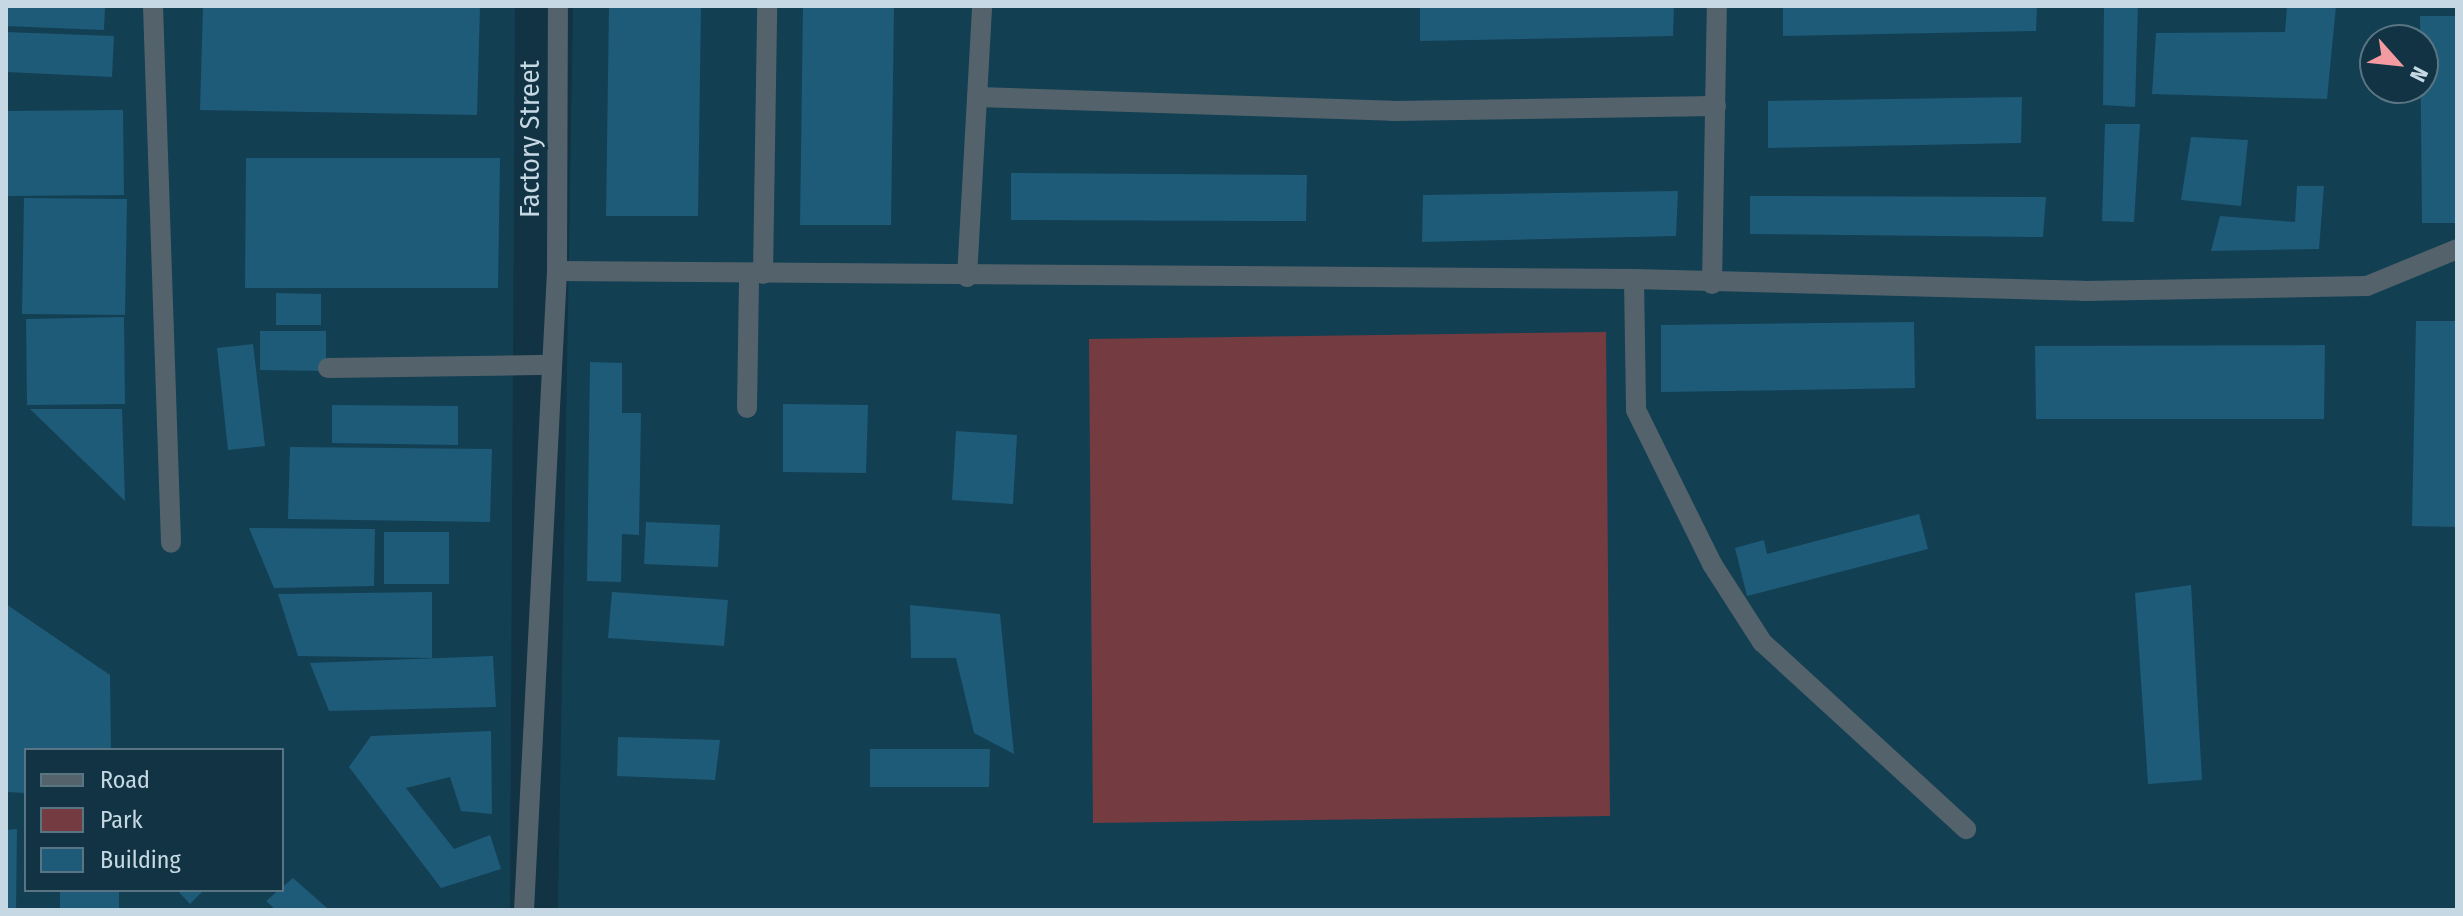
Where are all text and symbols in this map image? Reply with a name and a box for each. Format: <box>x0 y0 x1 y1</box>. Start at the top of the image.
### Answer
north arrow <box>2359 24 2439 104</box>
street label: Factory Street <box>513 60 547 218</box>
text: N <box>2404 62 2434 86</box>
legend <box>24 748 284 892</box>
text: Road <box>100 766 150 794</box>
text: Park <box>100 806 143 834</box>
text: Building <box>100 846 181 874</box>

